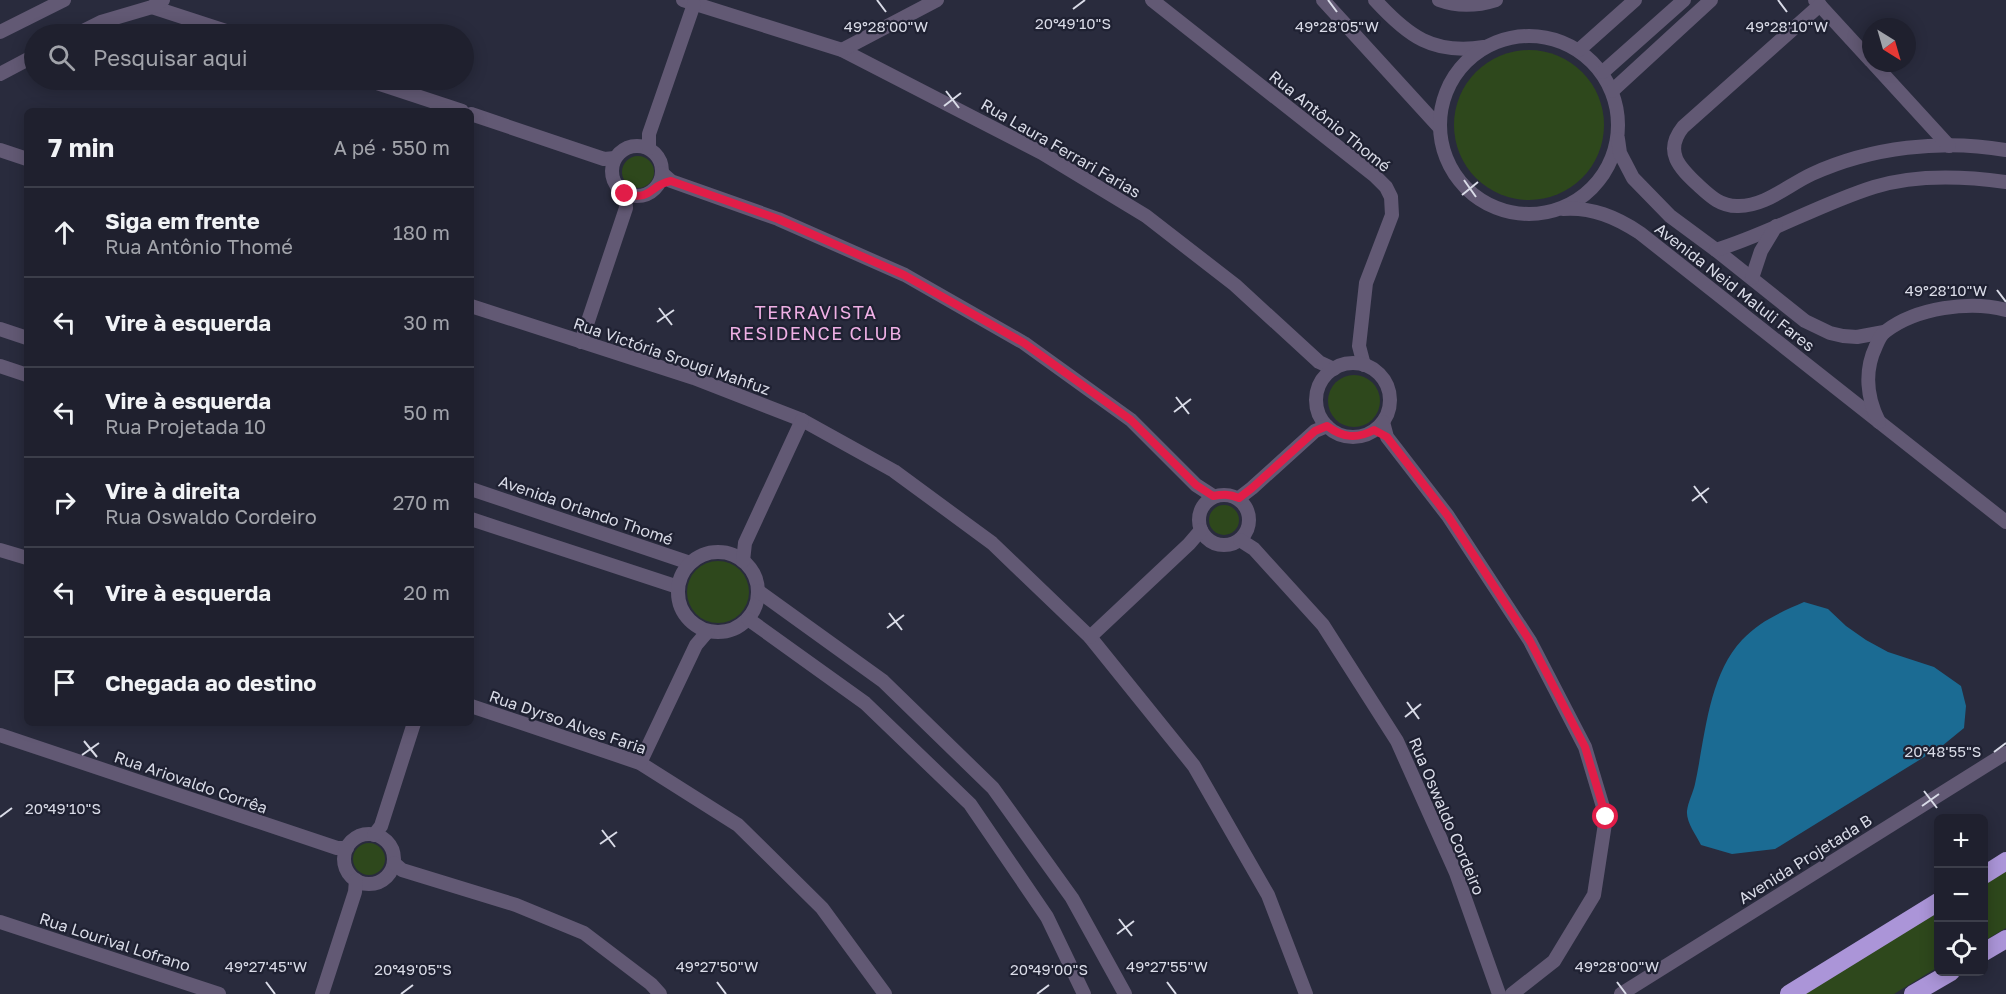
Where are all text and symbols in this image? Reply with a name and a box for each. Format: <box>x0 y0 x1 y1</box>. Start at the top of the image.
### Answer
text: 20°49'10"S <box>1035 14 1111 32</box>
text: 49°28'00"W <box>844 17 928 35</box>
text: 49°28'05"W <box>1295 17 1379 35</box>
text: 49°28'10"W <box>1746 17 1828 35</box>
north arrow <box>1862 18 1916 72</box>
search box <box>24 24 474 90</box>
icon: search <box>45 41 78 74</box>
text: Pesquisar aqui <box>93 44 248 71</box>
street label: Rua Antônio Thomé <box>1265 66 1395 176</box>
street label: Rua Laura Ferrari Farias <box>978 94 1144 202</box>
text: 7 min <box>48 132 114 163</box>
text: A pé · 550 m <box>333 135 450 159</box>
route end <box>611 180 637 206</box>
text: Siga em frente <box>105 207 260 234</box>
icon: ahead <box>48 216 81 249</box>
street label: Avenida Neid Maluli Fares <box>1651 218 1819 356</box>
text: 180 m <box>393 220 450 244</box>
text: Rua Antônio Thomé <box>105 234 293 258</box>
text: 49°28'10"W <box>1905 281 1987 299</box>
district label: TERRAVISTA RESIDENCE CLUB <box>729 301 903 344</box>
icon: left <box>48 306 81 339</box>
text: Vire à esquerda <box>105 309 271 336</box>
text: 30 m <box>403 310 450 334</box>
street label: Rua Victória Srougi Mahfuz <box>571 313 773 399</box>
text: Vire à esquerda <box>105 387 271 414</box>
icon: left <box>48 396 81 429</box>
text: 50 m <box>403 400 450 424</box>
text: Rua Projetada 10 <box>105 414 266 438</box>
street label: Avenida Orlando Thomé <box>496 471 676 549</box>
text: Vire à direita <box>105 477 240 504</box>
icon: right <box>48 486 81 519</box>
text: 270 m <box>393 490 450 514</box>
text: Rua Oswaldo Cordeiro <box>105 504 317 528</box>
icon: left <box>48 576 81 609</box>
text: Vire à esquerda <box>105 579 271 606</box>
text: 20 m <box>403 580 450 604</box>
icon: arrive <box>48 666 81 699</box>
text: Chegada ao destino <box>105 669 317 696</box>
street label: Rua Dyrso Alves Faria <box>487 686 649 758</box>
street label: Rua Oswaldo Cordeiro <box>1405 734 1489 898</box>
text: 20°48'55"S <box>1905 742 1981 760</box>
street label: Rua Ariovaldo Corrêa <box>112 746 270 818</box>
text: 20°49'10"S <box>25 799 101 817</box>
route start <box>1592 803 1618 829</box>
street label: Avenida Projetada B <box>1735 810 1875 908</box>
map controls <box>1934 814 1988 976</box>
button: + <box>1934 814 1988 868</box>
button: − <box>1934 868 1988 922</box>
street label: Rua Lourival Lofrano <box>37 908 193 976</box>
button: locate <box>1934 922 1988 976</box>
text: 49°27'45"W <box>225 957 307 975</box>
text: 49°27'50"W <box>676 957 758 975</box>
text: 49°27'55"W <box>1126 957 1208 975</box>
text: 49°28'00"W <box>1575 957 1659 975</box>
text: 20°49'05"S <box>374 960 452 978</box>
text: 20°49'00"S <box>1010 960 1088 978</box>

